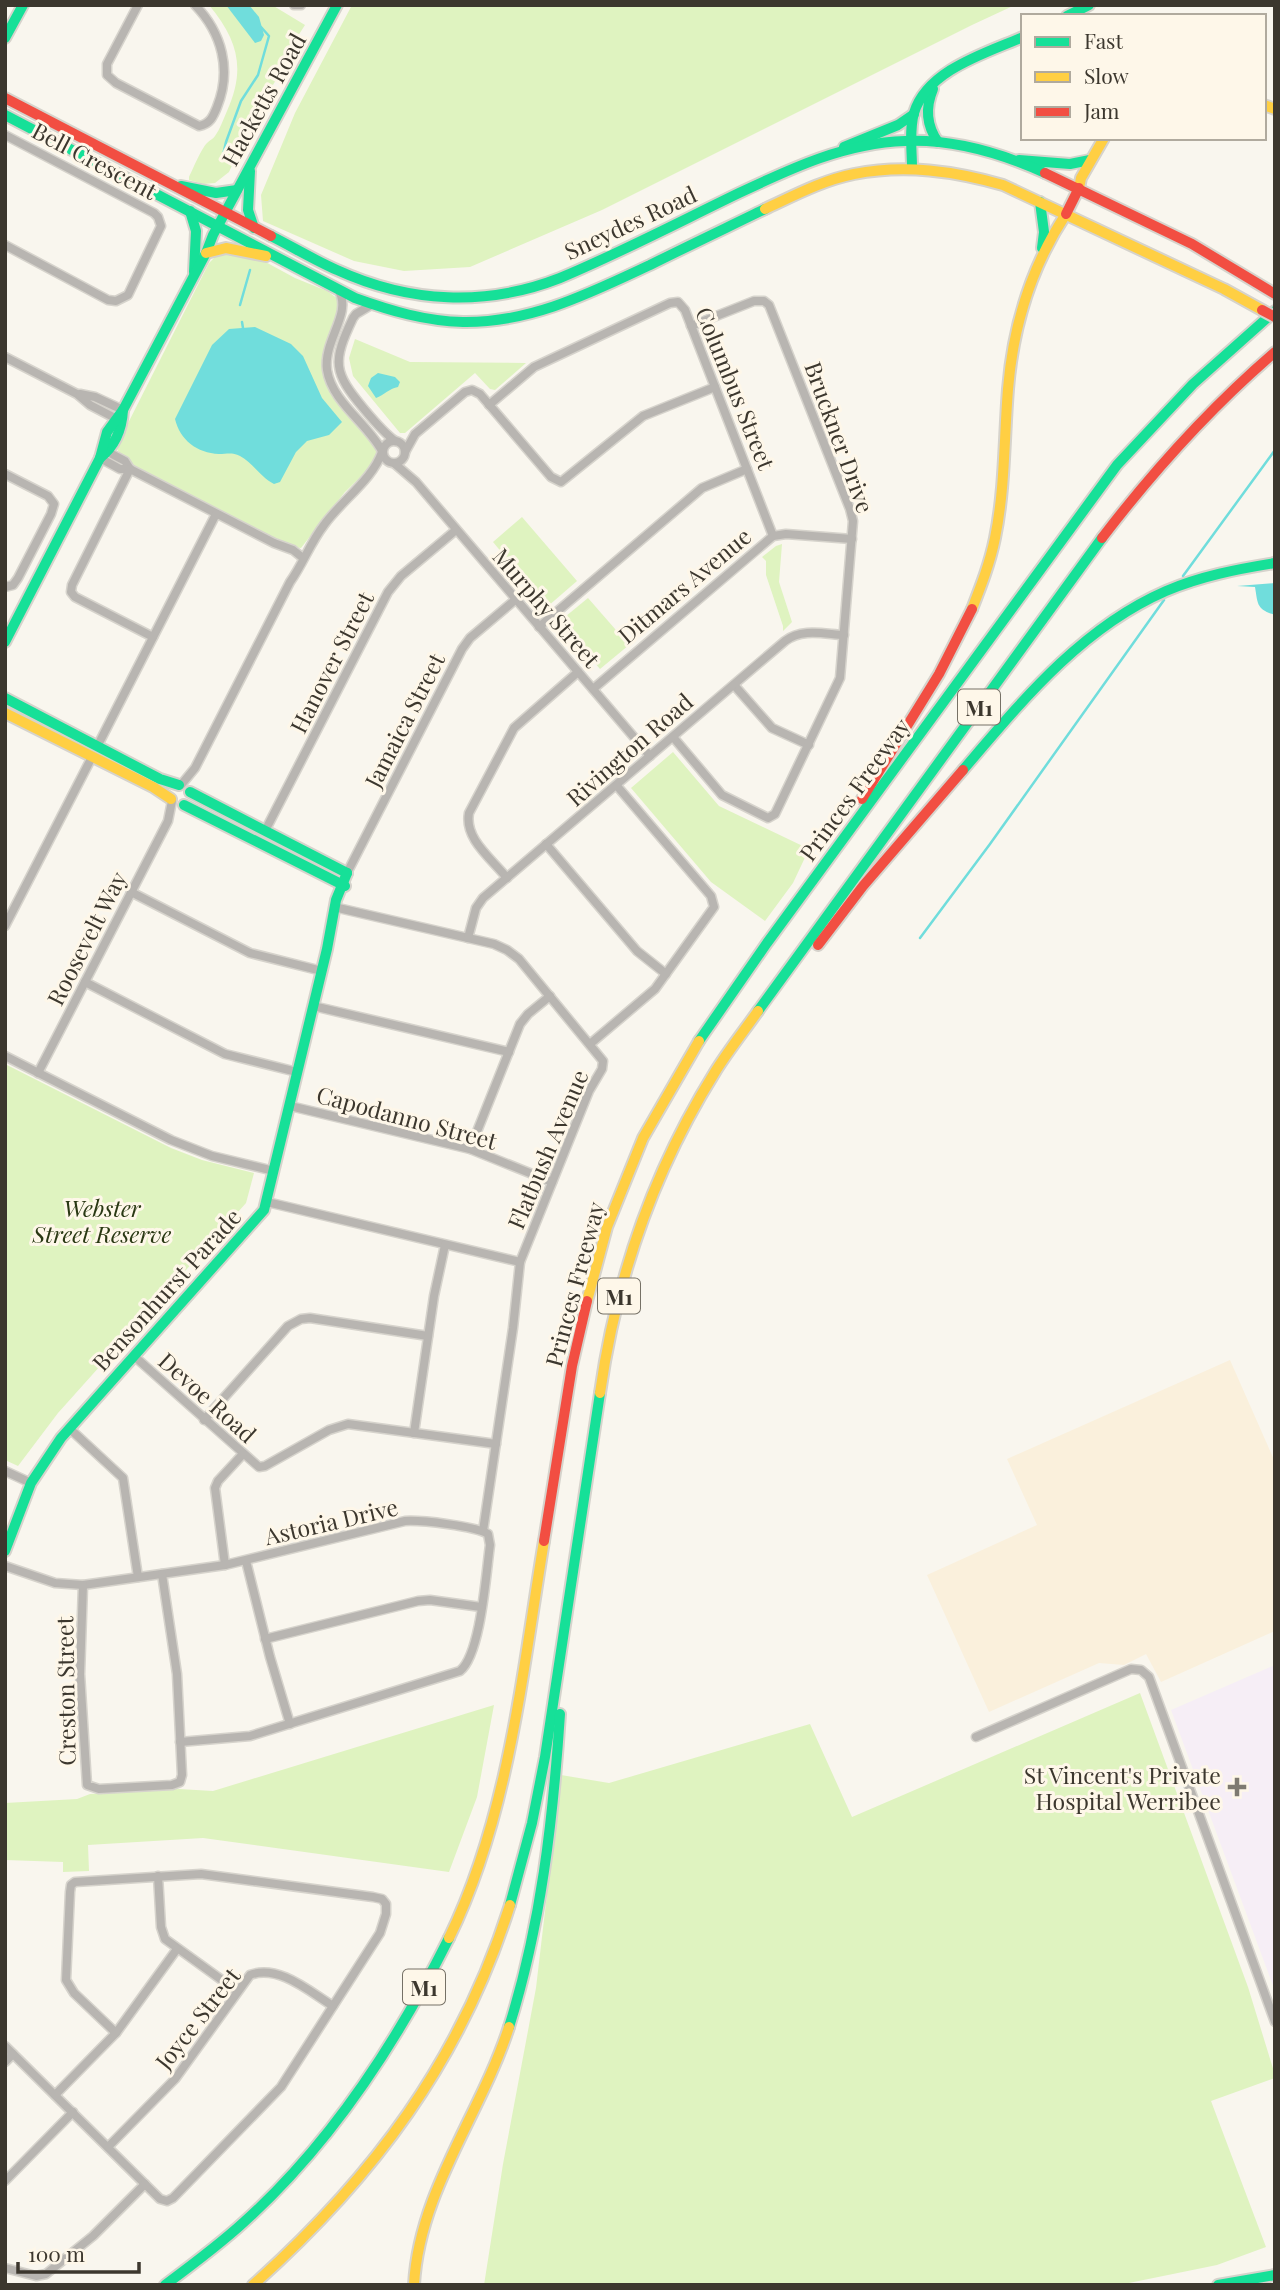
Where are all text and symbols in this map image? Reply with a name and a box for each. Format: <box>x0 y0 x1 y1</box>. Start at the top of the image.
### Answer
legend <box>1021 14 1266 140</box>
text: Fast <box>1084 26 1123 54</box>
street label: Hacketts Road <box>214 27 312 171</box>
text: Slow <box>1084 61 1129 89</box>
text: Jam <box>1083 96 1120 124</box>
street label: Bell Crescent <box>27 114 164 206</box>
street label: Sneydes Road <box>559 178 701 266</box>
street label: Columbus Street <box>689 302 783 475</box>
street label: Bruckner Drive <box>798 357 882 517</box>
street label: Ditmars Avenue <box>611 520 757 650</box>
street label: Murphy Street <box>487 541 608 674</box>
street label: Hanover Street <box>282 585 380 738</box>
street label: Jamaica Street <box>356 647 452 793</box>
street label: Rivington Road <box>559 686 699 812</box>
road number: M1 <box>958 690 1000 724</box>
street label: Princes Freeway <box>792 711 917 867</box>
street label: Roosevelt Way <box>39 865 133 1010</box>
street label: Flatbush Avenue <box>500 1065 594 1233</box>
street label: Capodanno Street <box>313 1078 501 1156</box>
park label: Webster Street Reserve <box>32 1192 172 1249</box>
street label: Princes Freeway <box>537 1198 611 1370</box>
street label: Bensonhurst Parade <box>85 1201 247 1377</box>
road number: M1 <box>598 1278 640 1314</box>
street label: Devoe Road <box>152 1345 264 1449</box>
street label: Astoria Drive <box>260 1491 401 1552</box>
street label: Creston Street <box>48 1615 82 1766</box>
place label: St Vincent's Private Hospital Werribee <box>1024 1759 1221 1816</box>
marker: St Vincent's Private Hospital Werribee <box>1227 1777 1247 1797</box>
street label: Joyce Street <box>147 1960 247 2076</box>
road number: M1 <box>403 1969 445 2004</box>
scale bar <box>18 2230 138 2274</box>
text: 100 m <box>28 2239 85 2267</box>

